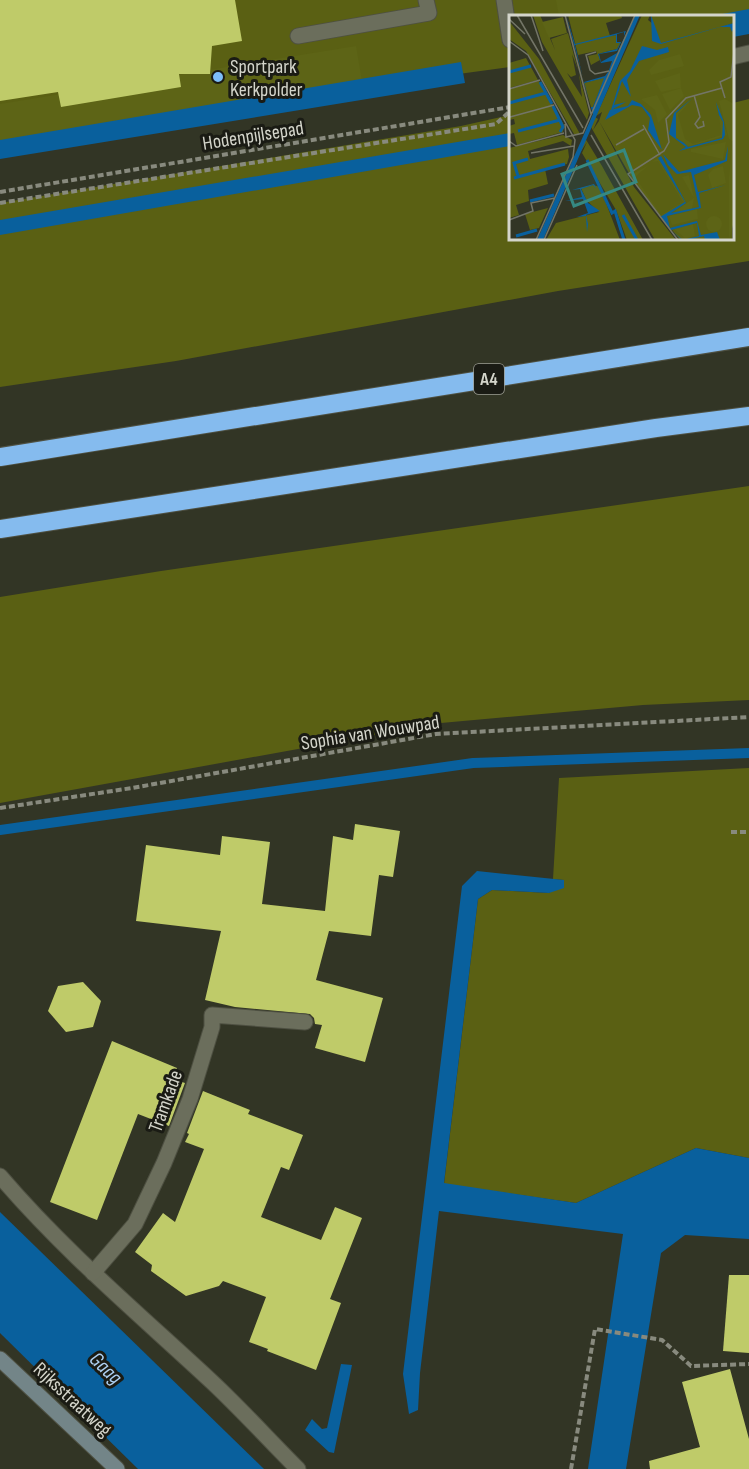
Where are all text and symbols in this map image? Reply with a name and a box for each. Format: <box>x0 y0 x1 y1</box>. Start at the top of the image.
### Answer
inset map <box>509 15 734 240</box>
place label: Sportpark Kerkpolder <box>230 55 303 102</box>
marker: Sportpark Kerkpolder <box>211 70 225 84</box>
street label: Hodenpijlsepad <box>201 116 306 156</box>
road number: A4 <box>474 364 504 394</box>
street label: Sophia van Wouwpad <box>299 710 441 756</box>
street label: Tramkade <box>144 1067 188 1136</box>
water label: Gaag <box>84 1347 128 1390</box>
street label: Rijksstraatweg <box>28 1357 116 1442</box>

